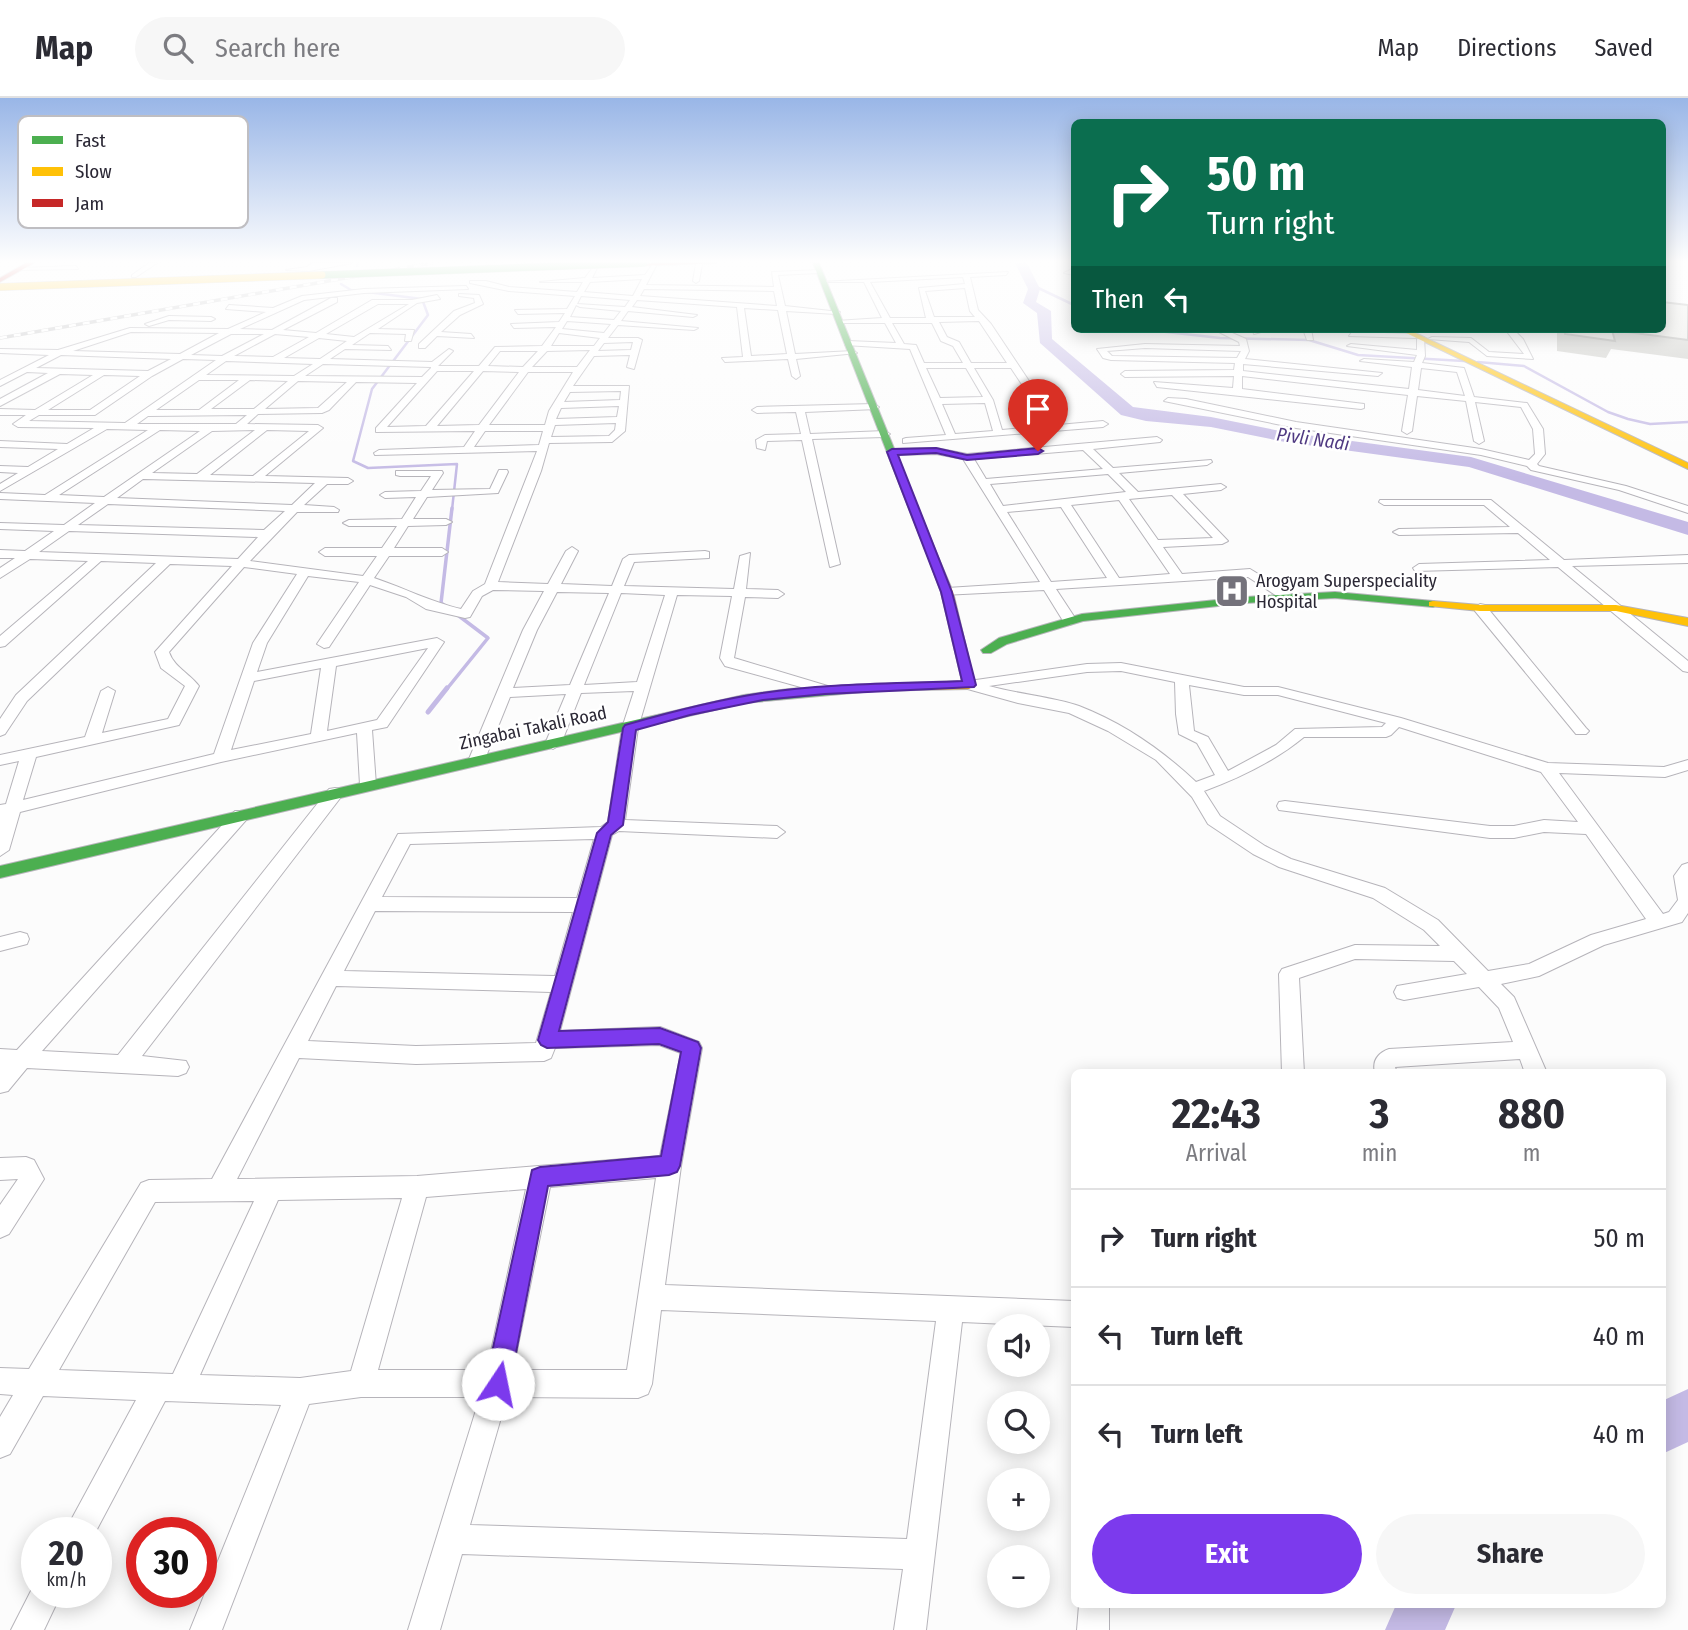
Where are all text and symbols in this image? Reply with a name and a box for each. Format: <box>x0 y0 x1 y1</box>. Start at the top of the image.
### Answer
search box <box>135 17 625 80</box>
text: Map <box>35 28 93 68</box>
icon: search <box>159 29 197 67</box>
text: Search here <box>215 33 340 64</box>
text: Map <box>1378 34 1419 62</box>
text: Directions <box>1457 34 1556 62</box>
text: Saved <box>1594 34 1653 62</box>
legend <box>18 116 248 228</box>
text: Fast <box>75 129 106 152</box>
text: 50 m <box>1207 144 1305 203</box>
icon: right <box>1092 147 1183 238</box>
text: Slow <box>75 160 112 183</box>
text: Jam <box>75 192 104 215</box>
text: Turn right <box>1207 204 1334 242</box>
icon: left <box>1158 280 1196 318</box>
text: Then <box>1092 284 1144 315</box>
pin <box>1008 379 1068 451</box>
icon: arrive <box>1019 390 1057 428</box>
water label: Pivli Nadi <box>1275 423 1351 456</box>
place label: Arogyam Superspeciality Hospital <box>1256 570 1437 613</box>
hospital icon: Arogyam Superspeciality Hospital <box>1213 572 1251 610</box>
street label: Zingabai Takali Road <box>457 702 609 754</box>
text: 22:43 <box>1172 1089 1261 1139</box>
text: 3 <box>1370 1089 1389 1139</box>
text: 880 <box>1498 1089 1565 1139</box>
text: Arrival <box>1186 1139 1247 1167</box>
text: min <box>1362 1139 1397 1167</box>
text: m <box>1523 1139 1540 1167</box>
icon: right <box>1092 1219 1130 1257</box>
text: Turn right <box>1151 1223 1257 1254</box>
text: 50 m <box>1593 1223 1645 1254</box>
map controls <box>987 1314 1050 1608</box>
button: sound <box>987 1314 1050 1377</box>
icon: left <box>1092 1317 1130 1355</box>
text: Turn left <box>1151 1321 1243 1352</box>
text: 40 m <box>1593 1321 1645 1352</box>
position arrow <box>461 1347 535 1421</box>
button: search <box>987 1391 1050 1454</box>
icon: left <box>1092 1415 1130 1453</box>
text: Turn left <box>1151 1419 1243 1450</box>
text: 40 m <box>1593 1419 1645 1450</box>
button: + <box>987 1468 1050 1531</box>
button: Exit <box>1092 1514 1362 1594</box>
button: Share <box>1376 1514 1645 1594</box>
speed limit sign: 30 <box>126 1517 217 1608</box>
text: 20 <box>49 1532 84 1574</box>
button: − <box>987 1545 1050 1608</box>
text: km/h <box>46 1569 87 1591</box>

